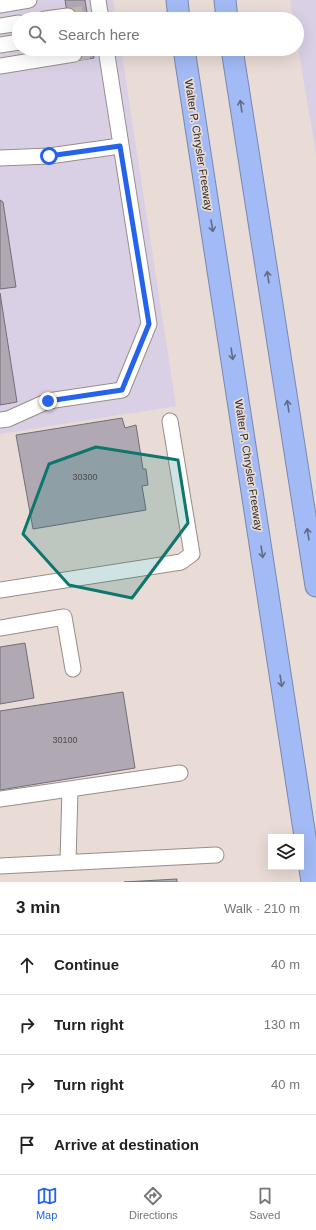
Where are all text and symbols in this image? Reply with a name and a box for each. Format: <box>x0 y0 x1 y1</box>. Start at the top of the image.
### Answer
search box <box>12 12 304 56</box>
icon: search <box>26 23 48 45</box>
text: Search here <box>58 26 140 43</box>
street label: Walter P. Chrysler Freeway <box>183 79 215 212</box>
one-way arrow <box>237 100 245 113</box>
route start <box>40 147 58 165</box>
one-way arrow <box>208 219 216 232</box>
one-way arrow <box>264 271 272 284</box>
one-way arrow <box>228 347 236 360</box>
route end <box>39 392 57 410</box>
street label: Walter P. Chrysler Freeway <box>233 399 265 532</box>
one-way arrow <box>284 399 292 412</box>
house number: 30300 <box>72 472 98 482</box>
one-way arrow <box>304 528 312 541</box>
one-way arrow <box>258 545 266 558</box>
one-way arrow <box>277 674 285 687</box>
house number: 30100 <box>52 735 78 745</box>
map controls <box>268 834 304 870</box>
button: layers <box>268 834 304 870</box>
text: 3 min <box>16 898 60 917</box>
text: Walk · 210 m <box>224 901 300 916</box>
icon: ahead <box>16 954 38 976</box>
text: Continue <box>54 956 119 973</box>
text: 40 m <box>271 957 300 972</box>
icon: right <box>16 1014 38 1036</box>
text: Turn right <box>54 1016 124 1033</box>
text: 130 m <box>264 1017 300 1032</box>
icon: right <box>16 1074 38 1096</box>
text: Turn right <box>54 1076 124 1093</box>
text: 40 m <box>271 1077 300 1092</box>
icon: arrive <box>16 1134 38 1156</box>
text: Arrive at destination <box>54 1136 199 1153</box>
tab: Map <box>36 1185 58 1221</box>
tab: Directions <box>129 1185 178 1221</box>
tab: Saved <box>249 1185 280 1221</box>

